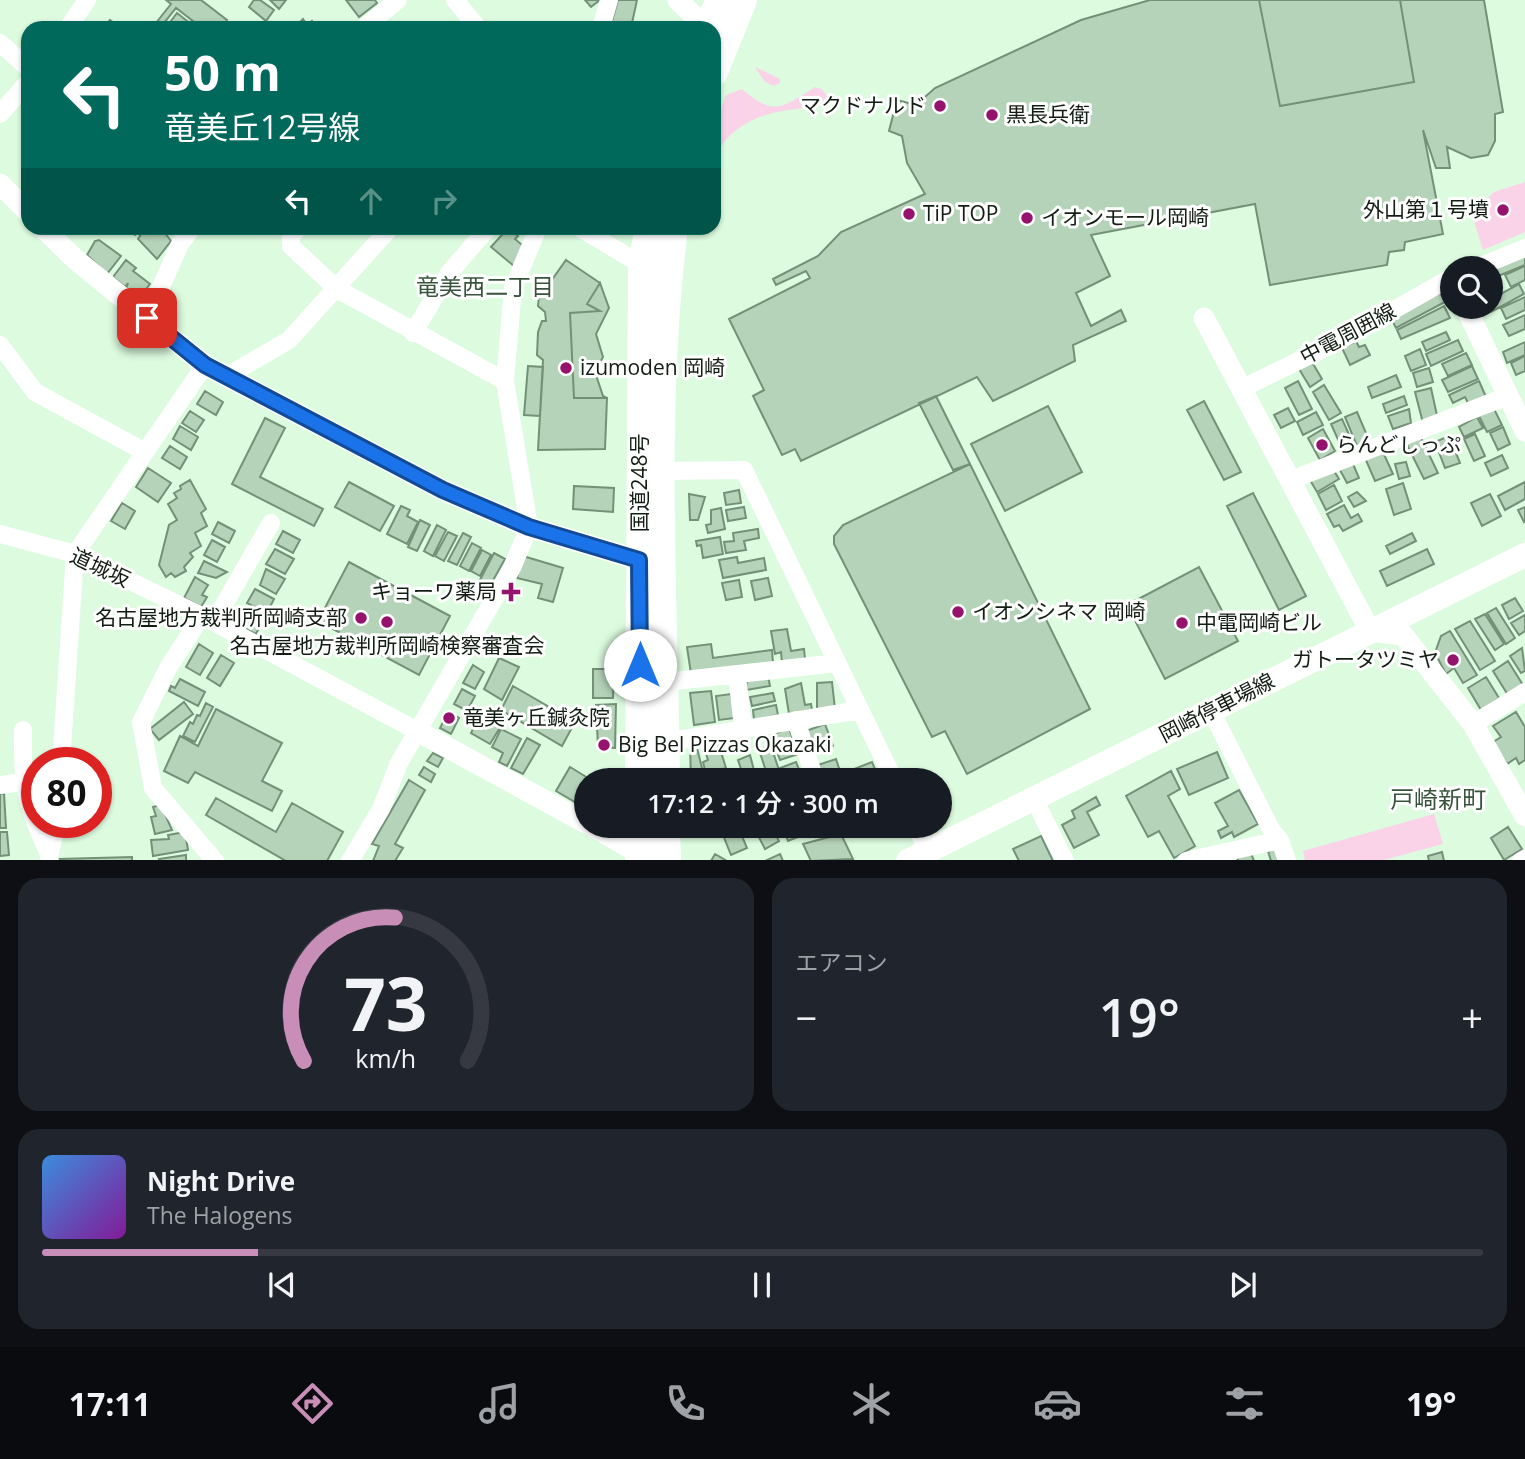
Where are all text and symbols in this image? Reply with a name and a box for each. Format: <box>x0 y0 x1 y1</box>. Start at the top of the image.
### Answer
text: 50 m <box>164 39 281 105</box>
icon: left <box>49 49 140 140</box>
place label: マクドナルド <box>800 91 926 119</box>
marker: マクドナルド <box>932 98 948 114</box>
place label: 黒長兵衛 <box>1006 100 1090 128</box>
text: 竜美丘12号線 <box>164 105 361 148</box>
marker: 黒長兵衛 <box>984 107 1000 123</box>
icon: left <box>279 182 317 220</box>
icon: ahead <box>352 182 390 220</box>
icon: right <box>425 182 463 220</box>
place label: 外山第１号墳 <box>1363 195 1489 223</box>
place label: TiP TOP <box>923 199 999 227</box>
marker: 外山第１号墳 <box>1495 202 1511 218</box>
place label: イオンモール岡崎 <box>1041 203 1209 231</box>
marker: TiP TOP <box>901 206 917 222</box>
marker: イオンモール岡崎 <box>1019 210 1035 226</box>
map controls <box>1440 256 1503 319</box>
button: search <box>1440 256 1503 319</box>
district label: 竜美西二丁目 <box>416 270 554 302</box>
pin <box>117 288 177 348</box>
street label: 中電周囲線 <box>1295 296 1400 370</box>
icon: arrive <box>128 299 166 337</box>
place label: izumoden 岡崎 <box>580 353 725 381</box>
marker: izumoden 岡崎 <box>558 360 574 376</box>
place label: らんどしっぷ <box>1336 430 1461 458</box>
street label: 国道248号 <box>625 433 653 533</box>
marker: らんどしっぷ <box>1314 437 1330 453</box>
street label: 道城坂 <box>66 541 135 593</box>
place label: キョーワ薬局 <box>371 577 497 605</box>
marker: キョーワ薬局 <box>503 584 519 600</box>
place label: イオンシネマ 岡崎 <box>972 597 1145 625</box>
place label: 名古屋地方裁判所岡崎支部 <box>95 603 347 631</box>
marker: イオンシネマ 岡崎 <box>950 604 966 620</box>
place label: 中電岡崎ビル <box>1196 608 1322 636</box>
marker: 名古屋地方裁判所岡崎支部 <box>353 610 369 626</box>
marker: 名古屋地方裁判所岡崎検察審査会 <box>379 614 395 630</box>
marker: 中電岡崎ビル <box>1174 615 1190 631</box>
position arrow <box>603 628 677 702</box>
place label: 名古屋地方裁判所岡崎検察審査会 <box>230 631 545 659</box>
place label: ガトータツミヤ <box>1292 645 1439 673</box>
marker: ガトータツミヤ <box>1445 652 1461 668</box>
street label: 岡崎停車場線 <box>1154 666 1279 748</box>
place label: 竜美ヶ丘鍼灸院 <box>463 703 610 731</box>
marker: 竜美ヶ丘鍼灸院 <box>441 710 457 726</box>
place label: Big Bel Pizzas Okazaki <box>618 730 831 758</box>
marker: Big Bel Pizzas Okazaki <box>596 737 612 753</box>
speed limit sign: 80 <box>21 747 112 838</box>
district label: 戸崎新町 <box>1390 782 1486 815</box>
text: 17:12 · 1 分 · 300 m <box>647 785 879 821</box>
text: エアコン <box>796 946 888 978</box>
text: 73 <box>344 953 427 1052</box>
text: 19° <box>1098 981 1180 1052</box>
text: − <box>796 991 817 1043</box>
text: + <box>1461 991 1483 1043</box>
text: km/h <box>355 1040 416 1074</box>
text: Night Drive <box>147 1163 295 1199</box>
text: The Halogens <box>147 1199 293 1231</box>
icon: previous <box>263 1266 301 1304</box>
icon: pause <box>743 1266 781 1304</box>
icon: next <box>1224 1266 1262 1304</box>
icon: directions <box>288 1379 337 1428</box>
icon: music <box>475 1379 524 1428</box>
icon: phone <box>661 1379 710 1428</box>
icon: climate <box>847 1379 896 1428</box>
icon: car <box>1033 1379 1082 1428</box>
icon: filters <box>1220 1379 1269 1428</box>
text: 17:11 <box>69 1382 151 1425</box>
text: 19° <box>1406 1382 1456 1425</box>

